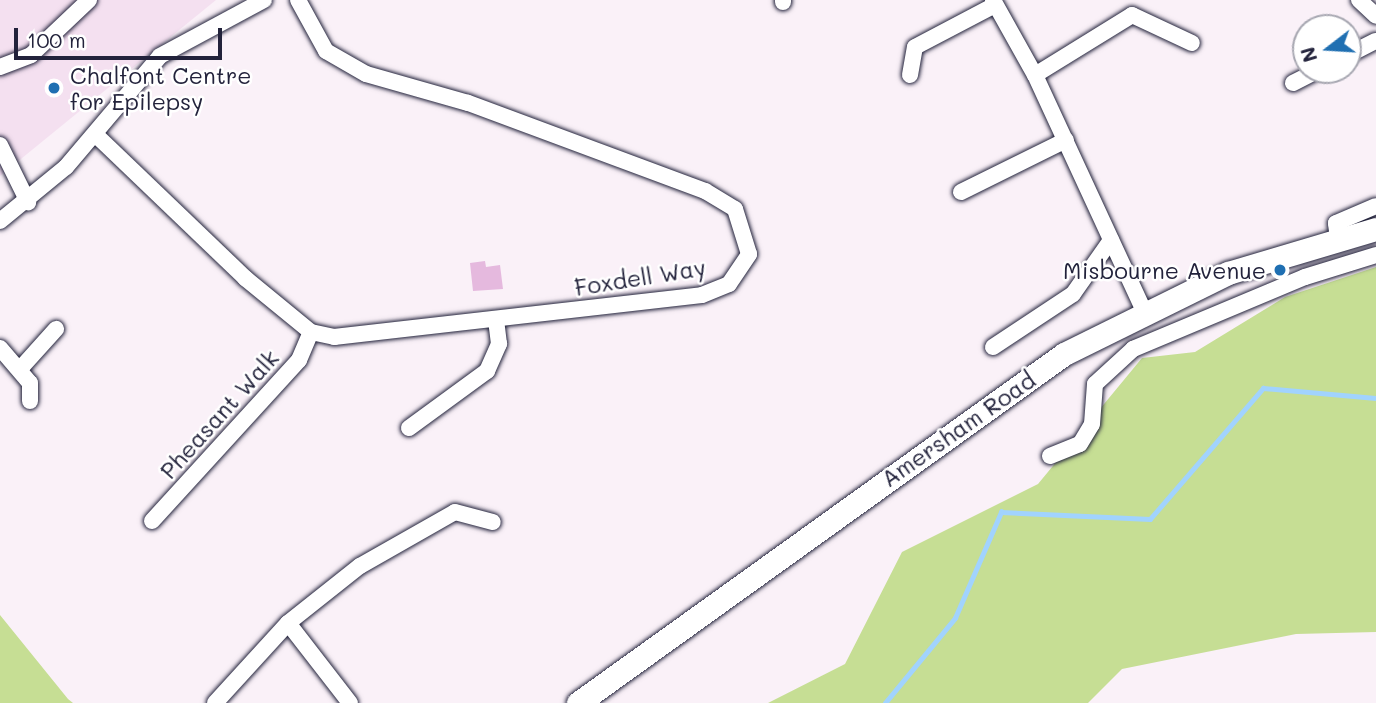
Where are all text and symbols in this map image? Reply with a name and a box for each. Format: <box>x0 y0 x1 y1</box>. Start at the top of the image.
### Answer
scale bar <box>18 14 226 58</box>
north arrow <box>1292 14 1362 84</box>
text: 100 m <box>27 26 86 53</box>
text: N <box>1294 44 1322 65</box>
place label: Chalfont Centre for Epilepsy <box>70 61 252 115</box>
marker: Chalfont Centre for Epilepsy <box>44 78 64 98</box>
street label: Foxdell Way <box>572 253 708 301</box>
place label: Misbourne Avenue <box>1063 256 1266 284</box>
marker: Misbourne Avenue <box>1272 262 1288 278</box>
street label: Pheasant Walk <box>154 344 284 484</box>
street label: Amersham Road <box>876 366 1040 492</box>

